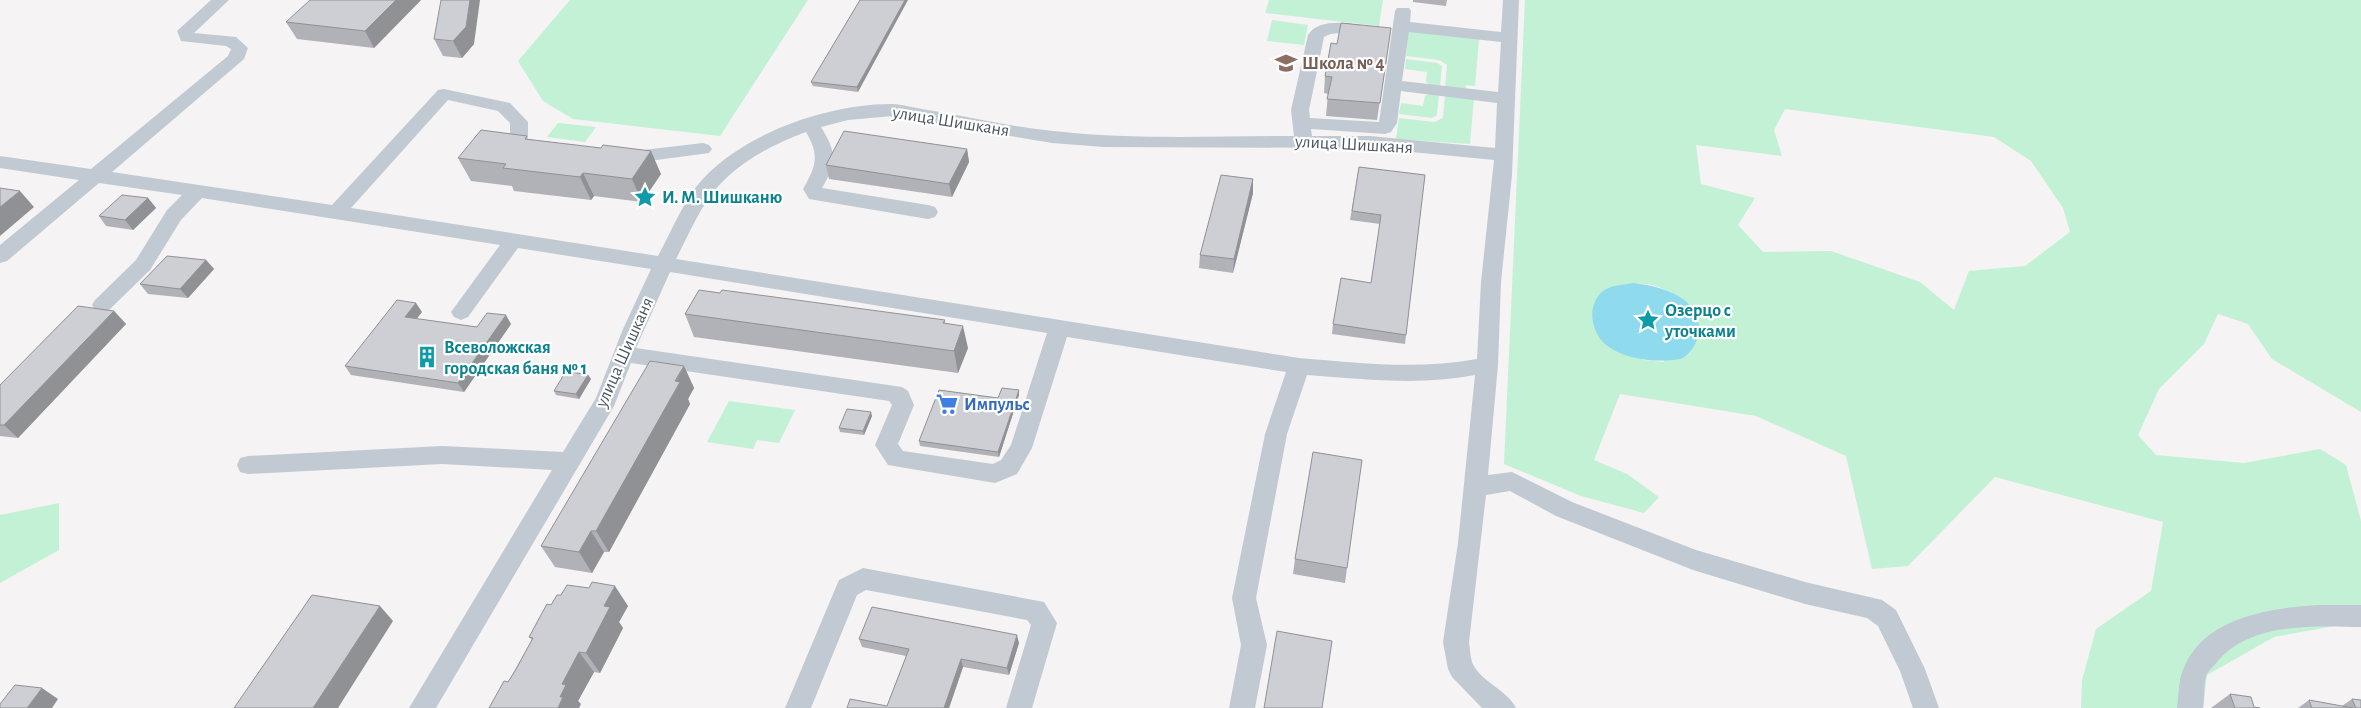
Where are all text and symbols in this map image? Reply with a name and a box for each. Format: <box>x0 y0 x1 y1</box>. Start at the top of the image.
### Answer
school or university icon: Школа № 4 <box>1273 50 1299 76</box>
place label: Школа № 4 <box>1302 55 1385 73</box>
street label: улица Шишканя <box>890 104 1011 140</box>
street label: улица Шишканя <box>1293 133 1413 157</box>
place icon: И. М. Шишканю <box>632 184 658 210</box>
place label: И. М. Шишканю <box>662 189 783 207</box>
street label: улица Шишканя <box>592 295 657 411</box>
place label: Озерцо с уточками <box>1664 302 1736 341</box>
place icon: Озерцо с уточками <box>1635 307 1661 333</box>
place label: Всеволожская городская баня № 1 <box>444 339 587 378</box>
building icon: Всеволожская городская баня № 1 <box>414 344 440 370</box>
supermarket icon: Импульс <box>934 391 960 417</box>
place label: Импульс <box>964 396 1030 414</box>

